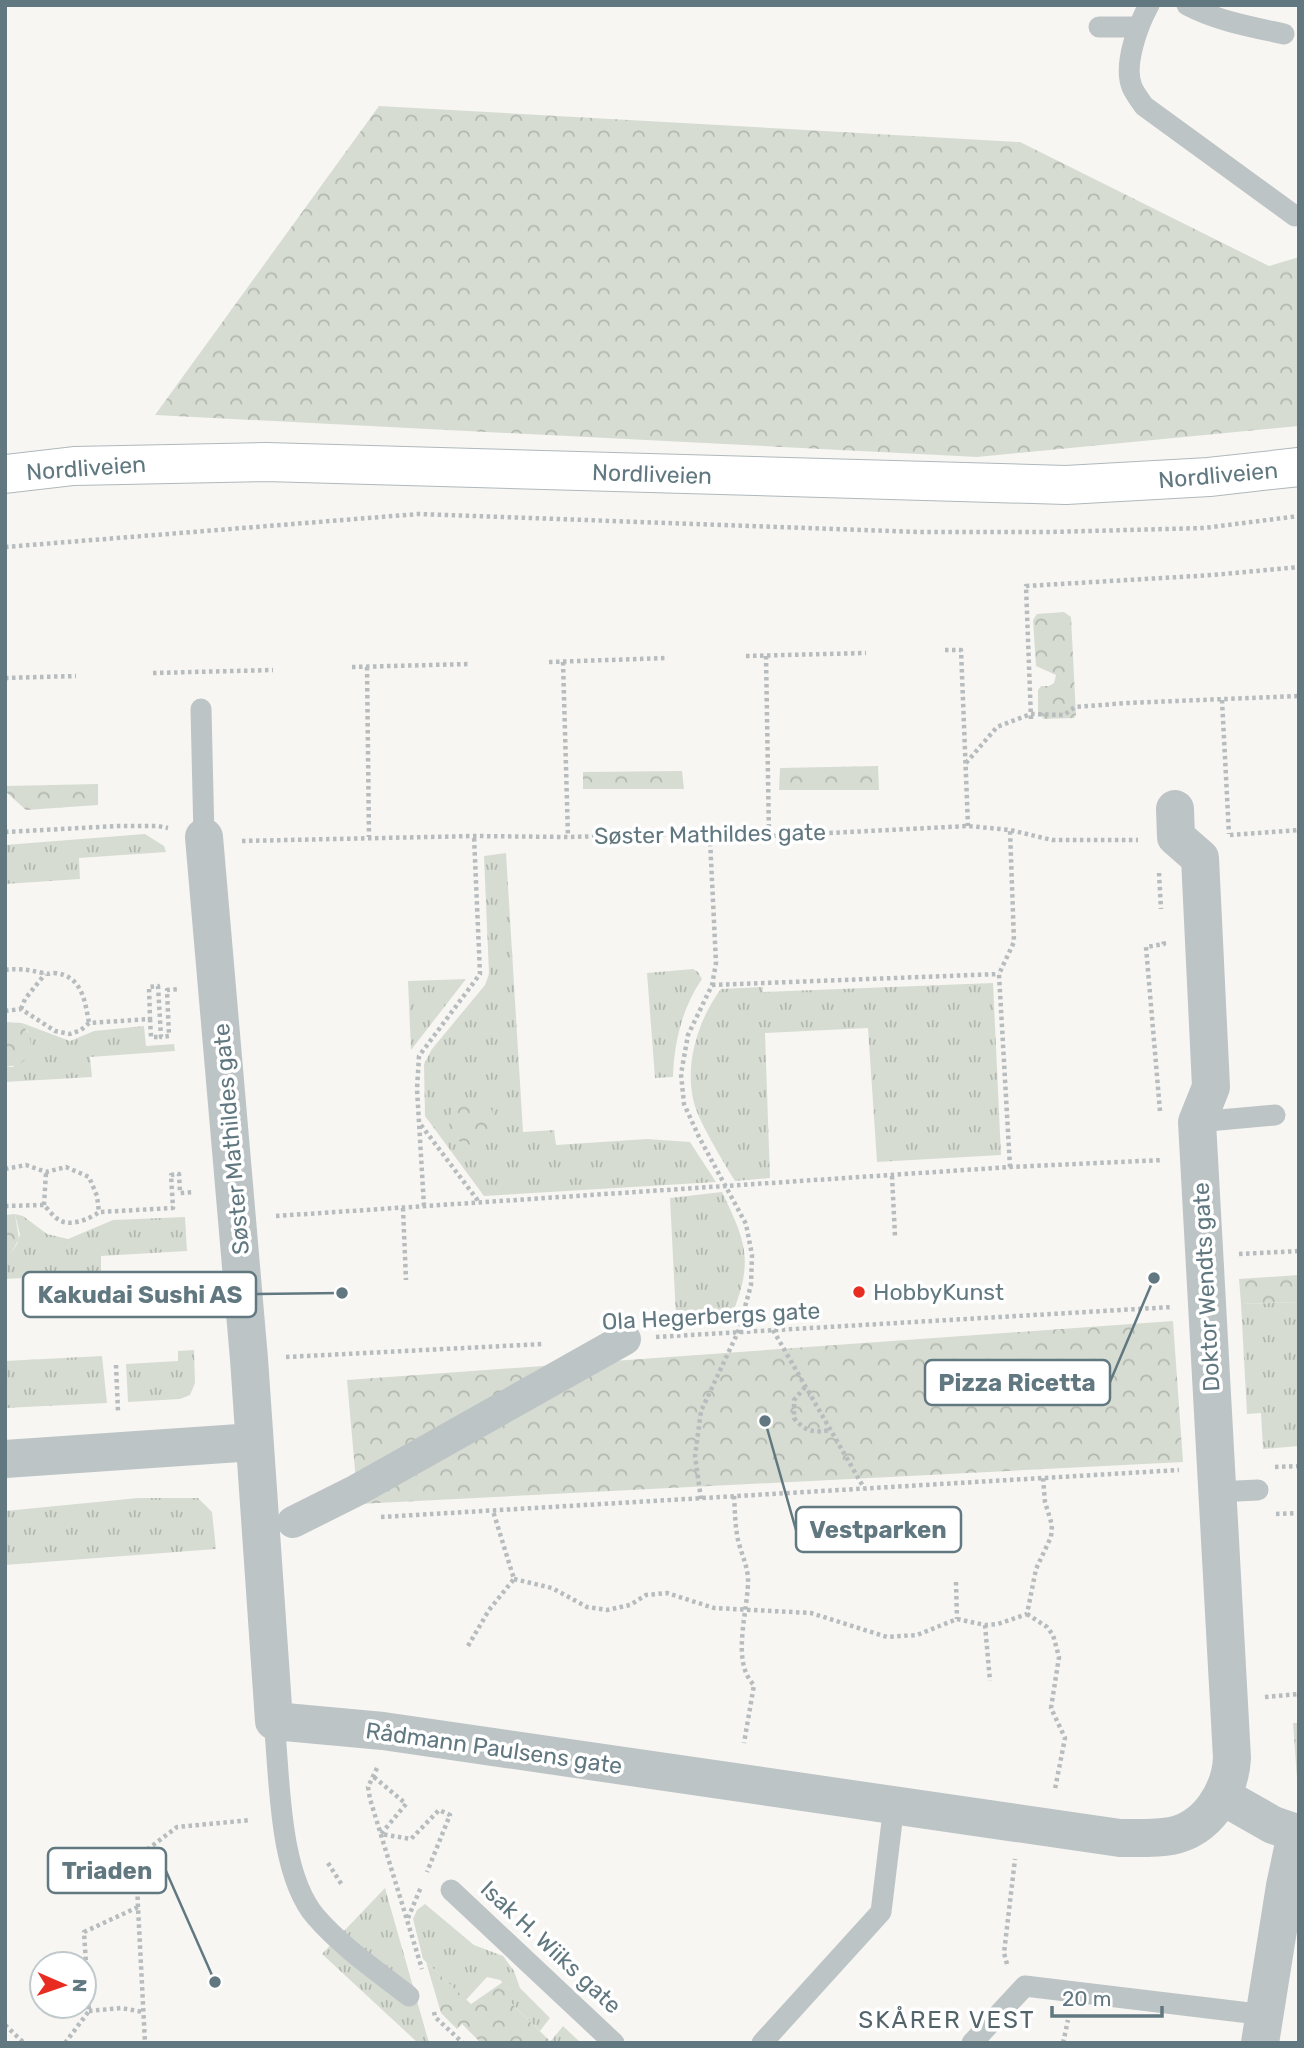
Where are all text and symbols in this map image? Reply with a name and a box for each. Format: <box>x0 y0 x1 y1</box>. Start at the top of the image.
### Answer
street label: Nordliveien <box>25 450 147 486</box>
street label: Nordliveien <box>1157 456 1279 494</box>
street label: Nordliveien <box>591 458 713 490</box>
street label: Søster Mathildes gate <box>594 818 826 850</box>
street label: Søster Mathildes gate <box>207 1022 255 1256</box>
street label: Doktor Wendts gate <box>1187 1182 1225 1392</box>
callout: Kakudai Sushi AS <box>23 1272 256 1317</box>
place label: HobbyKunst <box>873 1278 1004 1306</box>
text: Kakudai Sushi AS <box>38 1281 243 1309</box>
marker: HobbyKunst <box>851 1284 867 1300</box>
street label: Ola Hegerbergs gate <box>601 1296 821 1336</box>
callout: Pizza Ricetta <box>925 1360 1110 1405</box>
text: Pizza Ricetta <box>938 1369 1096 1397</box>
callout: Vestparken <box>796 1507 961 1552</box>
text: Vestparken <box>809 1516 947 1544</box>
street label: Rådmann Paulsens gate <box>364 1716 624 1780</box>
callout: Triaden <box>48 1848 166 1893</box>
text: Triaden <box>62 1857 152 1885</box>
street label: Isak H. Wiiks gate <box>475 1875 627 2019</box>
north arrow <box>28 1950 98 2020</box>
scale bar <box>1052 1974 1162 2018</box>
text: N <box>68 1978 91 1993</box>
text: 20 m <box>1062 1986 1111 2011</box>
district label: SKÅRER VEST <box>858 2006 1036 2034</box>

